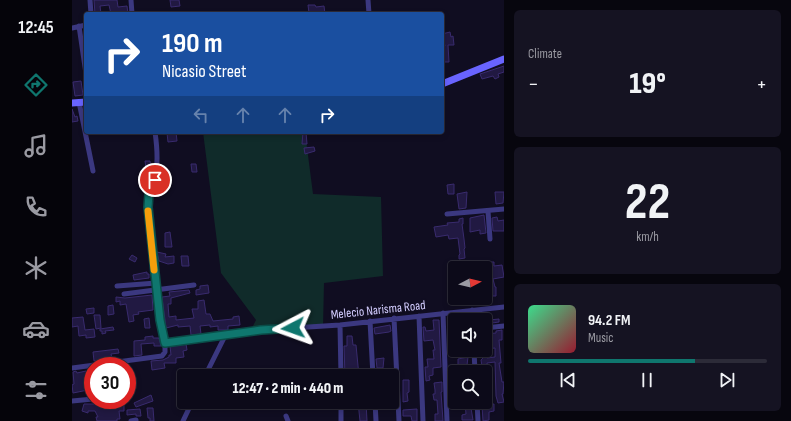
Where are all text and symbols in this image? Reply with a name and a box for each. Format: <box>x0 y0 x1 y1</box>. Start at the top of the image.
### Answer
text: 12:45 <box>18 17 54 38</box>
text: 190 m <box>162 27 223 60</box>
icon: right <box>96 28 148 80</box>
text: Climate <box>528 46 562 62</box>
text: Nicasio Street <box>162 61 247 82</box>
text: 19° <box>629 66 666 102</box>
icon: directions <box>22 71 50 99</box>
text: − <box>528 71 539 98</box>
text: + <box>756 71 767 98</box>
icon: left <box>190 104 212 126</box>
icon: ahead <box>232 104 254 126</box>
icon: ahead <box>274 104 296 126</box>
icon: right <box>316 104 338 126</box>
icon: music <box>22 132 50 160</box>
pin <box>138 163 172 197</box>
icon: arrive <box>144 169 166 191</box>
text: 22 <box>625 171 670 234</box>
icon: phone <box>22 193 50 221</box>
text: km/h <box>636 229 659 245</box>
icon: climate <box>22 254 50 282</box>
north arrow <box>448 261 492 305</box>
map controls <box>448 261 492 409</box>
street label: Melecio Narisma Road <box>330 297 426 323</box>
position arrow <box>272 307 314 349</box>
text: 94.2 FM <box>588 311 631 330</box>
button: sound <box>448 313 492 357</box>
icon: car <box>22 315 50 343</box>
text: Music <box>588 330 613 346</box>
speed limit sign: 30 <box>84 357 136 409</box>
button: search <box>448 365 492 409</box>
icon: previous <box>557 369 579 391</box>
icon: pause <box>636 369 658 391</box>
icon: next <box>716 369 738 391</box>
icon: filters <box>22 376 50 404</box>
text: 12:47 · 2 min · 440 m <box>233 379 343 398</box>

